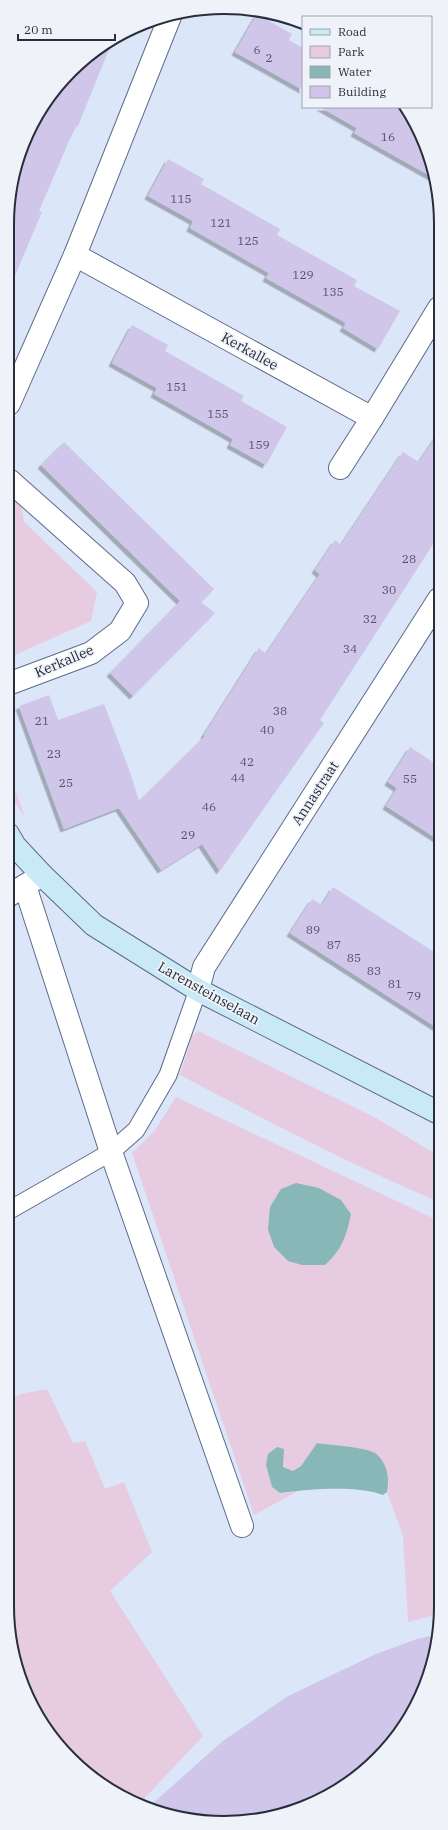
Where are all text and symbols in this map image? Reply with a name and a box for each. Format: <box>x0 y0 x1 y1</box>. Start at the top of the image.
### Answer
scale bar <box>18 16 115 42</box>
legend <box>302 16 432 108</box>
text: 20 m <box>24 22 53 37</box>
text: Road <box>338 24 367 39</box>
house number: 6 <box>253 42 261 57</box>
text: Park <box>338 44 364 59</box>
house number: 2 <box>265 50 273 65</box>
text: Water <box>338 64 372 79</box>
text: Building <box>338 84 386 99</box>
house number: 16 <box>381 129 395 144</box>
house number: 115 <box>170 191 192 206</box>
house number: 121 <box>210 215 232 230</box>
house number: 125 <box>237 233 259 248</box>
house number: 129 <box>292 267 314 282</box>
house number: 135 <box>322 284 344 299</box>
street label: Kerkallee <box>218 328 282 374</box>
house number: 151 <box>166 379 188 394</box>
house number: 155 <box>207 406 229 421</box>
house number: 159 <box>248 437 270 452</box>
house number: 28 <box>402 551 416 566</box>
house number: 30 <box>382 582 396 597</box>
house number: 32 <box>363 611 377 626</box>
street label: Kerkallee <box>32 641 96 681</box>
house number: 34 <box>343 641 357 656</box>
house number: 38 <box>273 703 287 718</box>
house number: 21 <box>35 713 49 728</box>
house number: 40 <box>260 722 274 737</box>
house number: 23 <box>47 746 61 761</box>
house number: 42 <box>240 754 254 769</box>
street label: Annastraat <box>288 757 342 829</box>
house number: 44 <box>231 770 245 785</box>
house number: 55 <box>403 771 417 786</box>
house number: 25 <box>59 775 73 790</box>
house number: 46 <box>202 799 216 814</box>
house number: 29 <box>181 827 195 842</box>
house number: 89 <box>306 922 320 937</box>
house number: 87 <box>327 937 341 952</box>
house number: 85 <box>347 950 361 965</box>
street label: Larensteinselaan <box>155 958 263 1029</box>
house number: 83 <box>367 963 381 978</box>
house number: 81 <box>388 976 402 991</box>
house number: 79 <box>407 988 421 1003</box>

